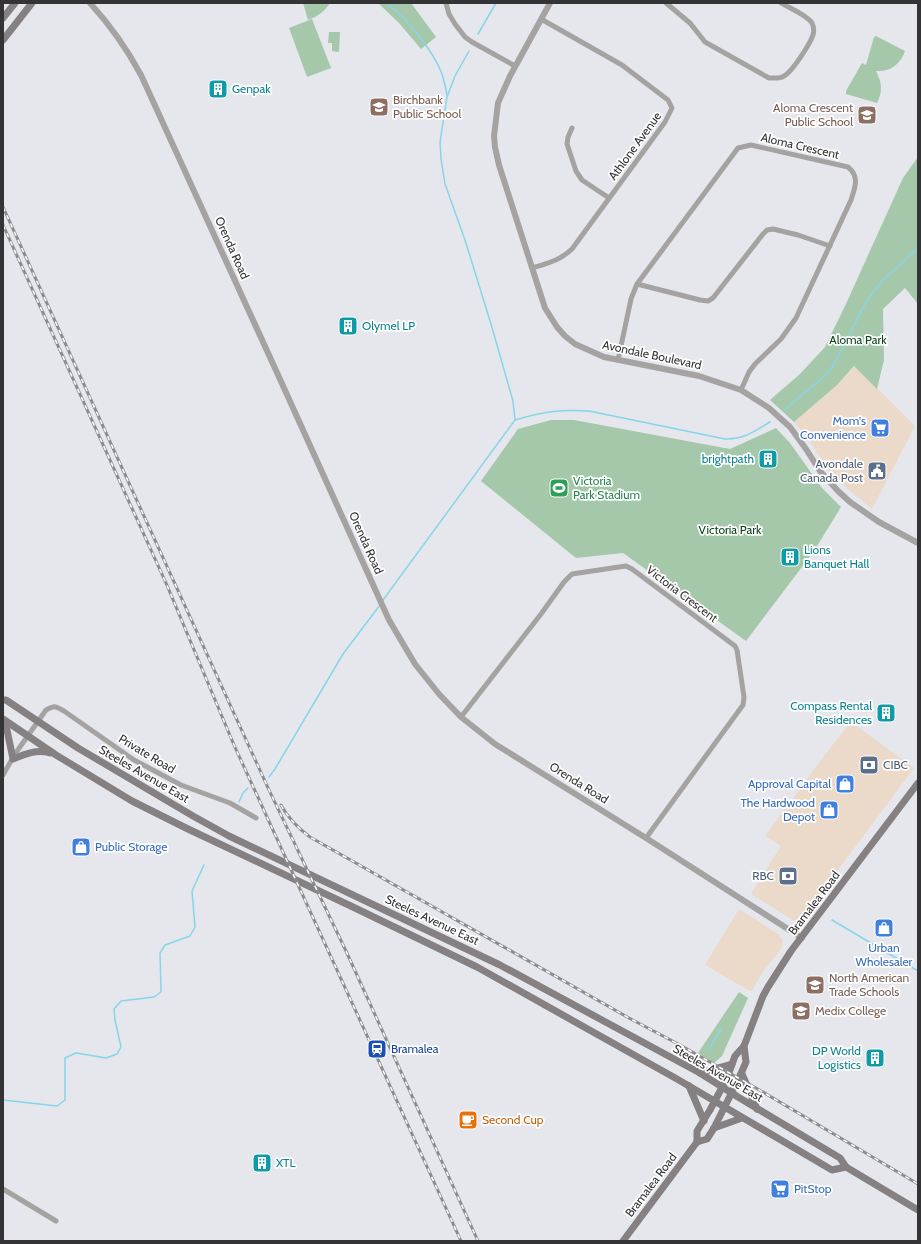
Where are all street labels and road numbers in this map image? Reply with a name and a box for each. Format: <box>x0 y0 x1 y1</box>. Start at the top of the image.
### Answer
street label: Athlone Avenue <box>605 109 664 183</box>
street label: Aloma Crescent <box>760 129 841 162</box>
street label: Orenda Road <box>212 214 253 281</box>
street label: Avondale Boulevard <box>601 337 703 372</box>
street label: Orenda Road <box>346 509 387 576</box>
street label: Victoria Crescent <box>644 562 721 625</box>
street label: Private Road <box>116 731 178 776</box>
street label: Steeles Avenue East <box>96 742 192 806</box>
street label: Orenda Road <box>547 759 612 807</box>
street label: Bramalea Road <box>785 868 843 938</box>
street label: Steeles Avenue East <box>383 891 482 948</box>
street label: Steeles Avenue East <box>670 1041 766 1105</box>
street label: Bramalea Road <box>622 1150 680 1220</box>

